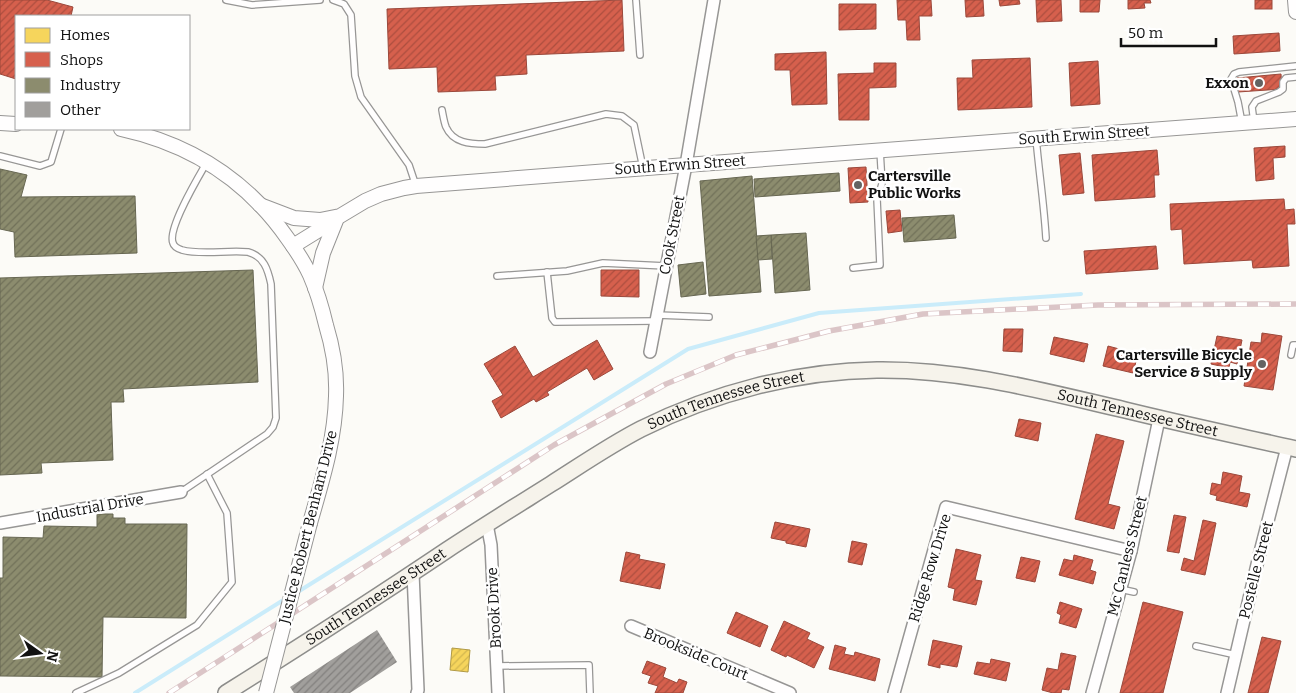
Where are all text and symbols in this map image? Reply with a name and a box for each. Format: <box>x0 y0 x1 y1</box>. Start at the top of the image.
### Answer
legend <box>15 15 190 130</box>
scale bar <box>1121 15 1216 47</box>
text: 50 m <box>1128 24 1164 42</box>
text: Homes <box>60 26 110 44</box>
text: Shops <box>60 51 103 69</box>
place label: Exxon <box>1205 74 1249 92</box>
text: Industry <box>60 76 120 94</box>
marker: Exxon <box>1253 77 1265 89</box>
text: Other <box>60 101 101 119</box>
street label: South Erwin Street <box>1018 121 1151 149</box>
street label: South Erwin Street <box>614 151 747 179</box>
place label: Cartersville Public Works <box>868 167 961 202</box>
marker: Cartersville Public Works <box>852 179 864 191</box>
street label: Cook Street <box>655 193 689 276</box>
place label: Cartersville Bicycle Service & Supply <box>1116 346 1253 381</box>
marker: Cartersville Bicycle Service & Supply <box>1256 358 1268 370</box>
street label: South Tennessee Street <box>644 367 806 434</box>
street label: South Tennessee Street <box>1056 385 1220 440</box>
street label: Justice Robert Benham Drive <box>275 428 341 627</box>
street label: Industrial Drive <box>35 490 145 526</box>
street label: Mc Canless Street <box>1103 494 1151 618</box>
street label: Ridge Row Drive <box>905 512 955 624</box>
street label: Postelle Street <box>1235 519 1277 621</box>
street label: South Tennessee Street <box>302 544 450 649</box>
street label: Brook Drive <box>483 567 505 649</box>
street label: Brookside Court <box>641 624 752 684</box>
north arrow <box>15 628 65 678</box>
text: N <box>43 649 62 664</box>

